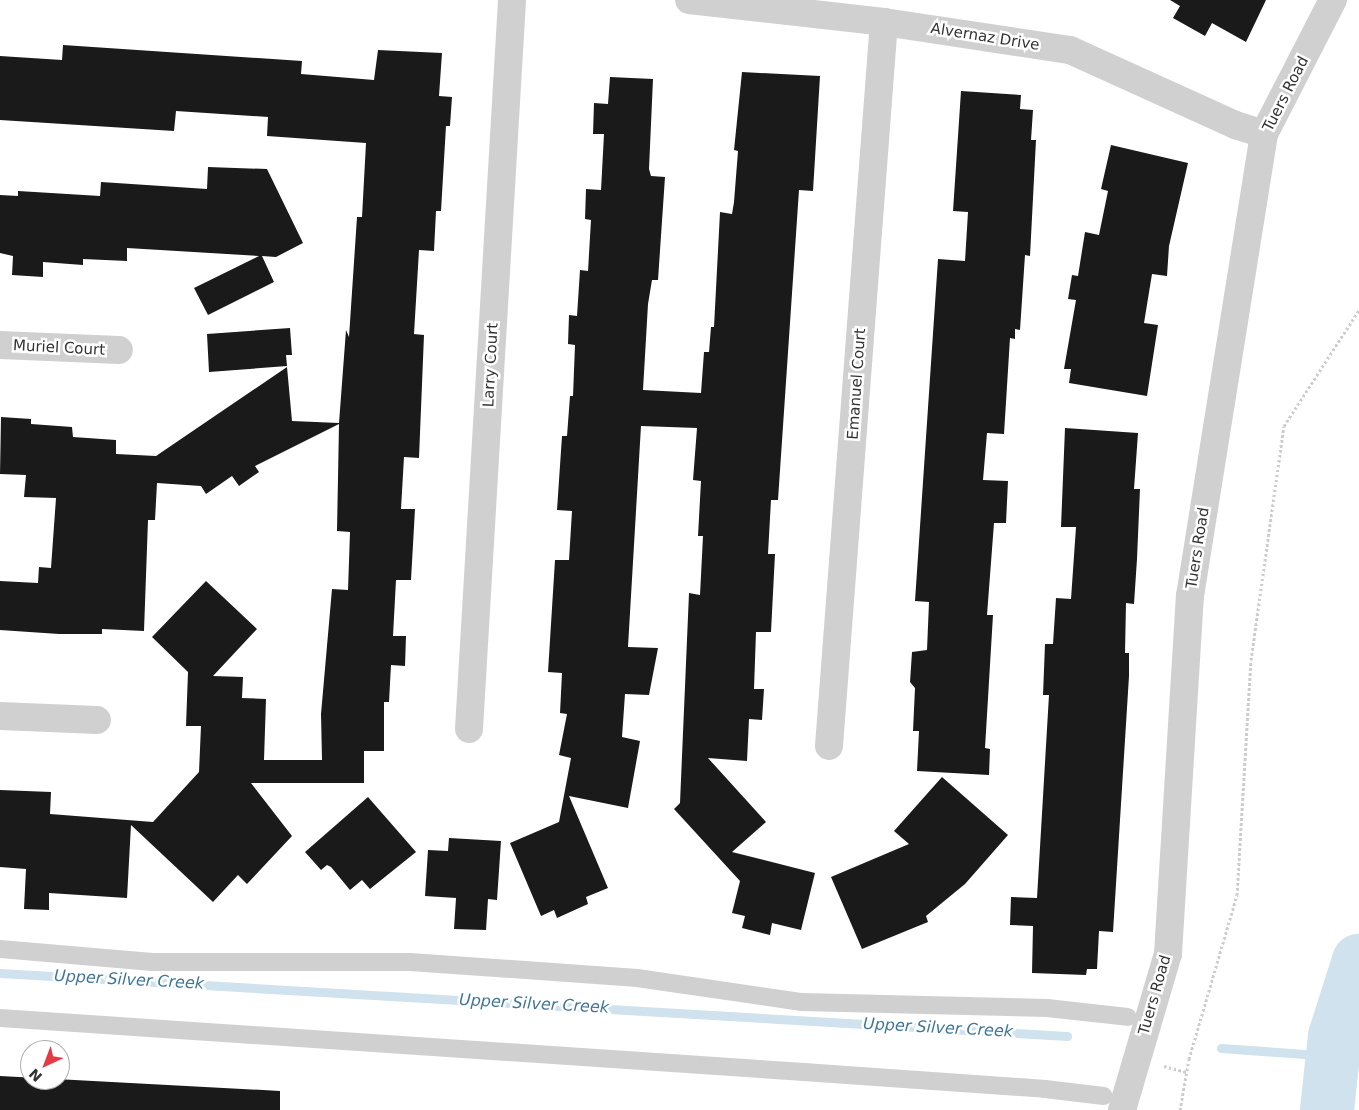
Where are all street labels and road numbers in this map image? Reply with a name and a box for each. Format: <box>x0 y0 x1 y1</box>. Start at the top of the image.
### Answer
street label: Alvernaz Drive <box>929 20 1041 54</box>
street label: Tuers Road <box>1259 53 1313 135</box>
street label: Larry Court <box>480 322 502 408</box>
street label: Emanuel Court <box>844 328 870 440</box>
street label: Muriel Court <box>13 337 105 359</box>
street label: Tuers Road <box>1183 506 1213 590</box>
street label: Tuers Road <box>1135 953 1175 1037</box>

